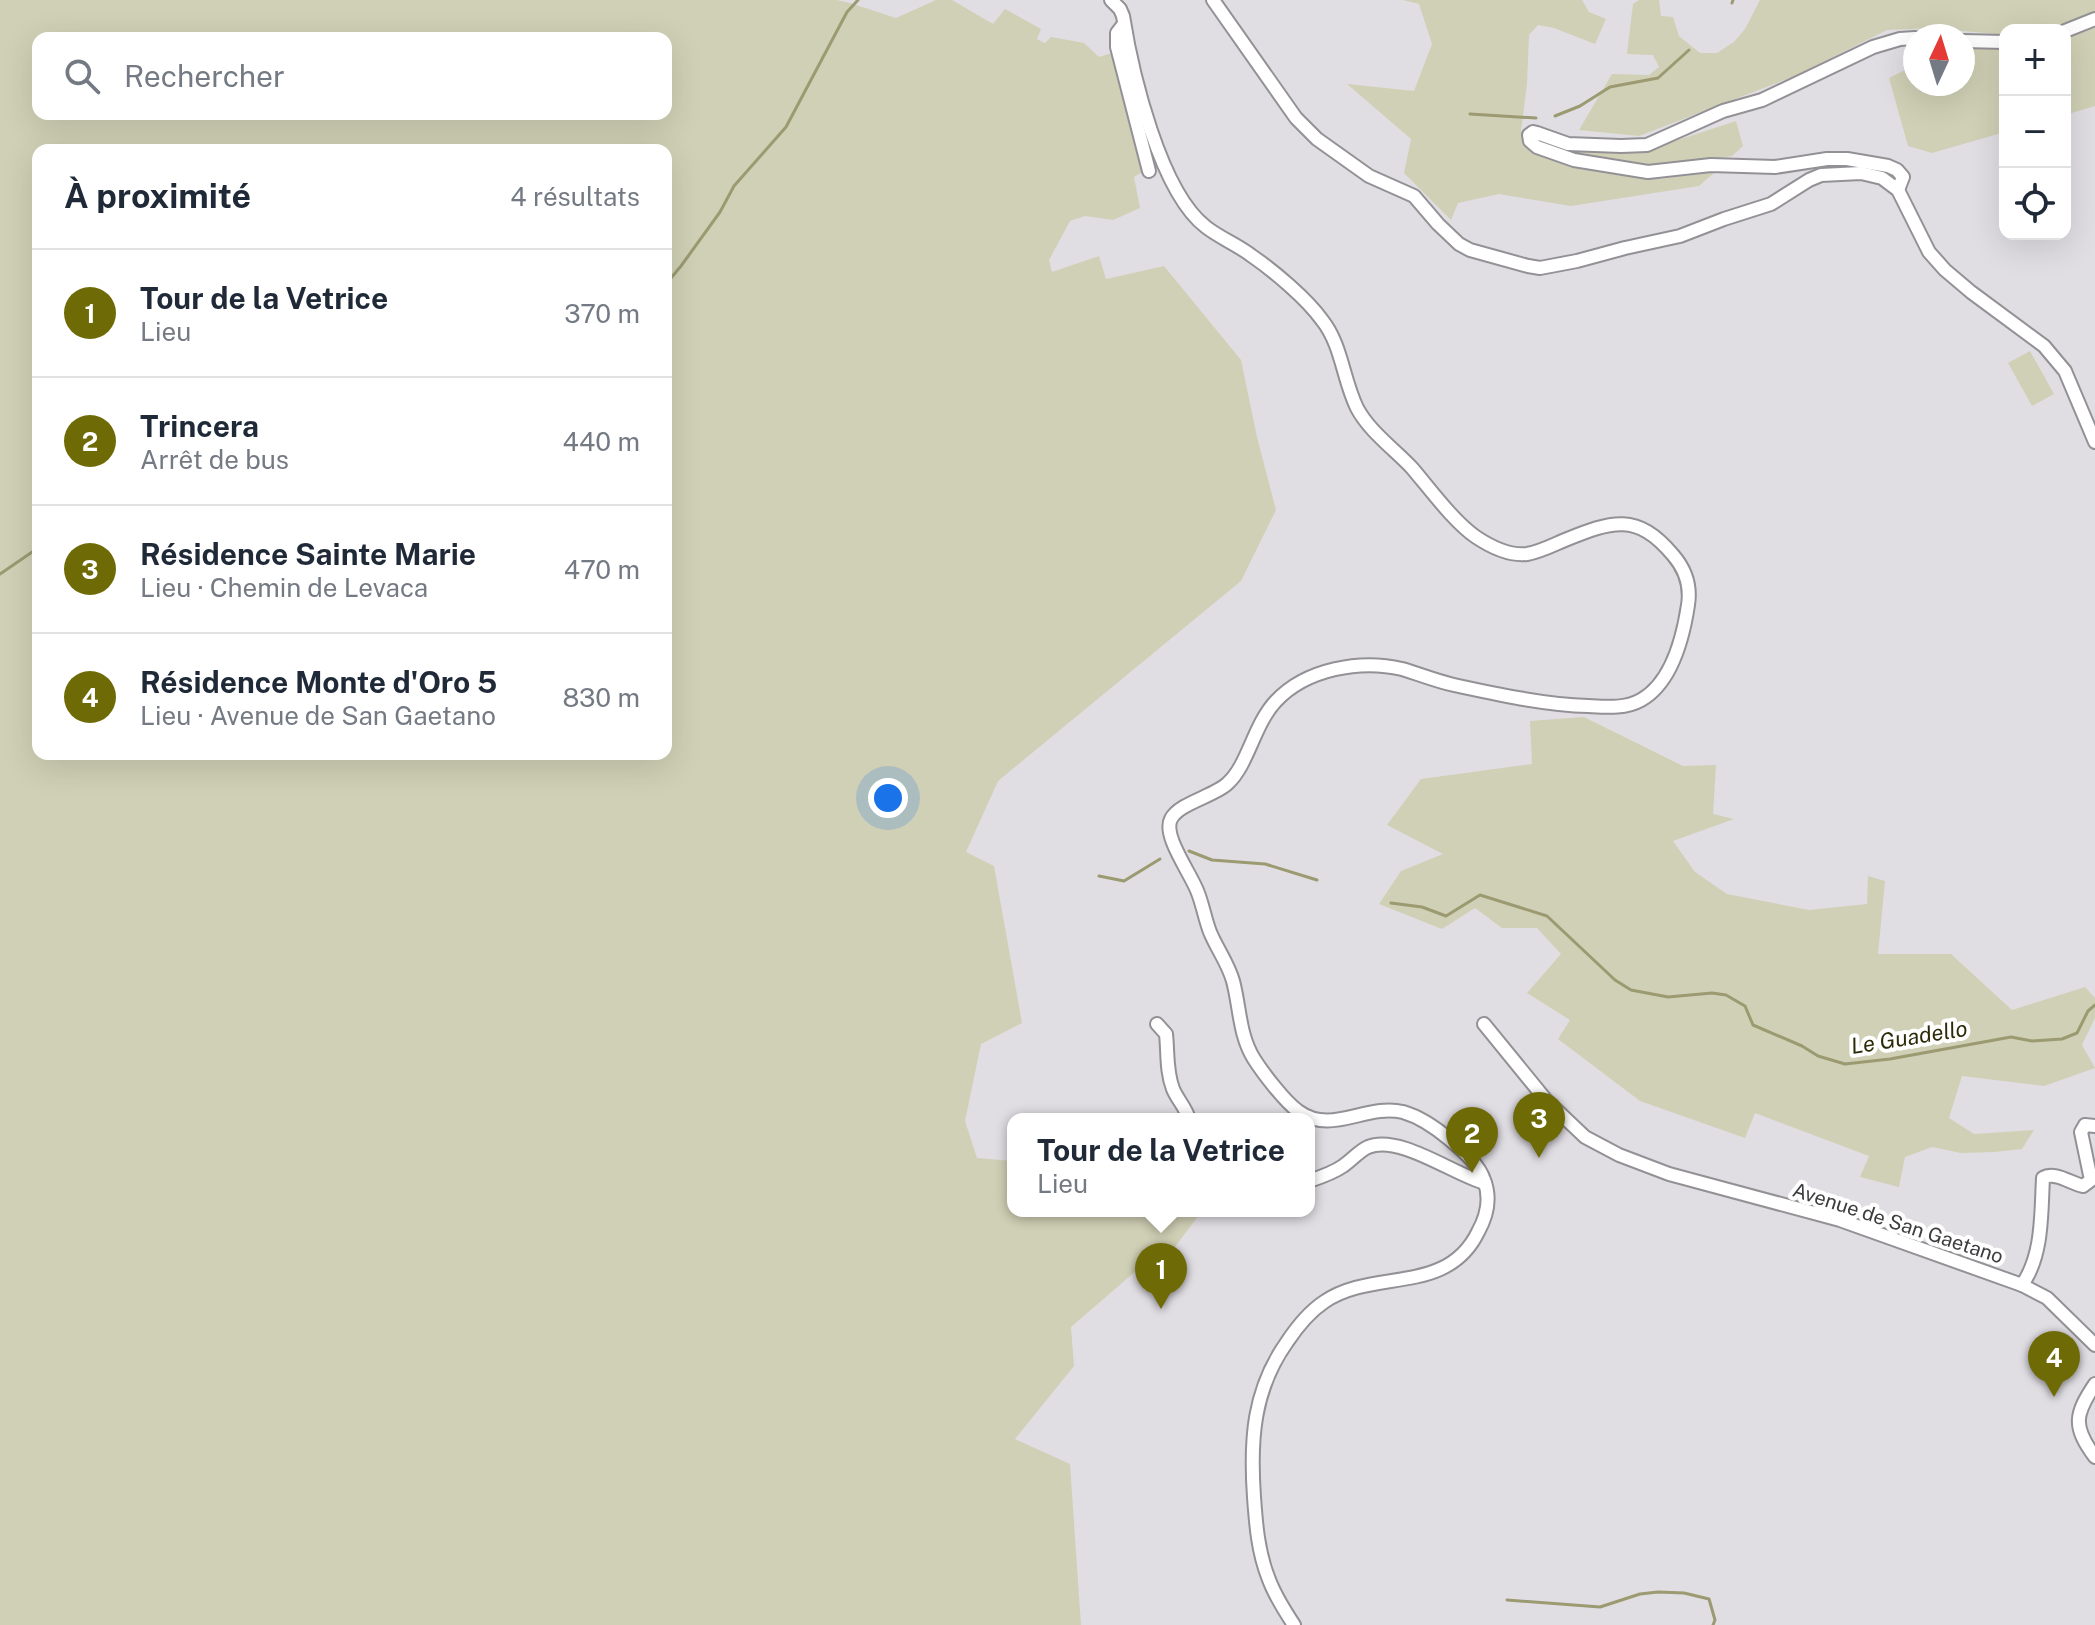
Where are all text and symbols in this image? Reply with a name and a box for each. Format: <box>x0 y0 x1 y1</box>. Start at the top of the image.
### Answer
north arrow <box>1903 24 1975 96</box>
map controls <box>1999 24 2071 240</box>
button: + <box>1999 24 2071 96</box>
search box <box>32 32 672 120</box>
icon: search <box>60 54 104 98</box>
text: Rechercher <box>124 58 285 94</box>
button: − <box>1999 96 2071 168</box>
button: locate <box>1999 168 2071 240</box>
text: À proximité <box>64 176 251 216</box>
text: 4 résultats <box>510 181 640 212</box>
text: Tour de la Vetrice <box>140 280 388 316</box>
text: 1 <box>84 298 96 329</box>
text: 370 m <box>564 298 640 329</box>
text: Lieu <box>140 316 191 347</box>
text: Trincera <box>140 408 259 444</box>
text: 2 <box>82 426 98 457</box>
text: 440 m <box>563 426 640 457</box>
text: Arrêt de bus <box>140 444 289 475</box>
text: Résidence Sainte Marie <box>140 536 476 572</box>
text: 3 <box>81 554 99 585</box>
text: 470 m <box>564 554 640 585</box>
text: Lieu · Chemin de Levaca <box>140 572 428 603</box>
text: Résidence Monte d'Oro 5 <box>140 664 497 700</box>
text: 4 <box>81 682 99 713</box>
text: 830 m <box>562 682 640 713</box>
text: Lieu · Avenue de San Gaetano <box>140 700 496 731</box>
your location <box>868 778 908 818</box>
water label: Le Guadello <box>1849 1015 1969 1059</box>
pin: 3 <box>1513 1092 1565 1158</box>
pin: 2 <box>1446 1107 1498 1173</box>
popup <box>1007 1113 1315 1217</box>
text: Tour de la Vetrice <box>1037 1132 1285 1168</box>
text: Lieu <box>1037 1168 1088 1199</box>
street label: Avenue de San Gaetano <box>1790 1178 2006 1268</box>
pin: 1 <box>1135 1243 1187 1309</box>
pin: 4 <box>2028 1331 2080 1397</box>

